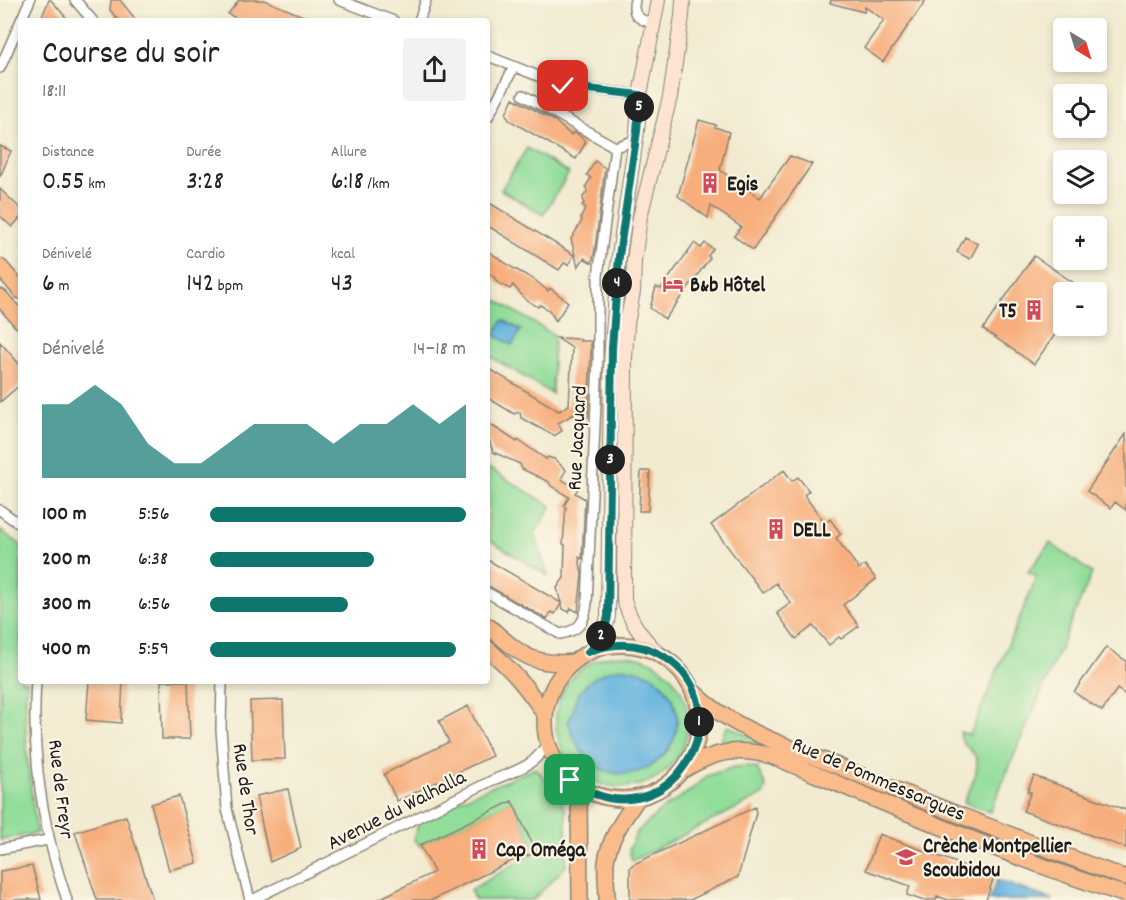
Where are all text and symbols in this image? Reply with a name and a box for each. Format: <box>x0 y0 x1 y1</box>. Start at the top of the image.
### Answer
north arrow <box>1053 18 1107 72</box>
map controls <box>1053 18 1107 336</box>
text: Course du soir <box>42 32 220 79</box>
button: share <box>403 38 466 101</box>
pin <box>537 60 588 111</box>
icon: check <box>546 69 579 102</box>
text: 18:11 <box>42 78 66 106</box>
button: locate <box>1053 84 1107 138</box>
pin: 5 <box>624 92 654 122</box>
text: 5 <box>635 95 643 118</box>
text: Distance <box>42 141 94 164</box>
text: Durée <box>186 141 221 164</box>
text: Allure <box>331 141 367 164</box>
button: layers <box>1053 150 1107 204</box>
text: 0.55 <box>42 164 85 201</box>
text: 3:28 <box>186 164 224 201</box>
text: 6:18 <box>331 164 364 201</box>
building icon: Egis <box>698 171 722 195</box>
place label: Egis <box>727 171 759 201</box>
text: km <box>85 173 106 196</box>
text: /km <box>364 173 390 196</box>
button: + <box>1053 216 1107 270</box>
text: Dénivelé <box>42 243 92 266</box>
text: Cardio <box>186 243 225 266</box>
text: kcal <box>331 243 355 266</box>
text: 6 <box>42 266 55 303</box>
text: 142 <box>186 266 214 303</box>
text: 43 <box>331 266 353 303</box>
pin: 4 <box>602 268 632 298</box>
text: 4 <box>614 271 620 294</box>
hotel icon: B&b Hôtel <box>661 272 685 296</box>
place label: B&b Hôtel <box>690 272 766 302</box>
text: m <box>55 275 69 298</box>
text: bpm <box>214 275 243 298</box>
button: − <box>1053 282 1107 336</box>
place label: T5 <box>999 298 1017 328</box>
building icon: T5 <box>1022 298 1046 322</box>
text: Dénivelé <box>42 336 104 364</box>
text: 14–18 m <box>413 336 466 364</box>
street label: Rue Jacquard <box>561 385 597 491</box>
pin: 3 <box>595 445 625 475</box>
text: 3 <box>606 448 614 471</box>
text: 100 m <box>42 501 87 529</box>
text: 5:56 <box>138 501 170 529</box>
building icon: DELL <box>764 517 788 541</box>
place label: DELL <box>793 517 831 547</box>
text: 200 m <box>42 546 91 574</box>
text: 6:38 <box>138 546 168 574</box>
text: 300 m <box>42 591 91 619</box>
text: 6:56 <box>138 591 170 619</box>
pin: 2 <box>586 621 616 651</box>
text: 2 <box>598 624 605 647</box>
text: 400 m <box>42 636 90 664</box>
text: 5:59 <box>138 636 169 664</box>
pin: 1 <box>684 707 714 737</box>
text: 1 <box>697 710 701 733</box>
street label: Rue de Pommessargues <box>786 731 969 831</box>
street label: Rue de Freyr <box>38 738 80 841</box>
street label: Rue de Thor <box>223 742 265 837</box>
pin <box>544 754 595 805</box>
street label: Avenue du Walhalla <box>323 763 473 860</box>
icon: arrive <box>553 763 586 796</box>
place label: Crèche Montpellier Scoubidou <box>923 833 1072 887</box>
building icon: Cap Oméga <box>467 837 491 861</box>
place label: Cap Oméga <box>496 837 586 867</box>
school or university icon: Crèche Montpellier Scoubidou <box>894 845 918 869</box>

